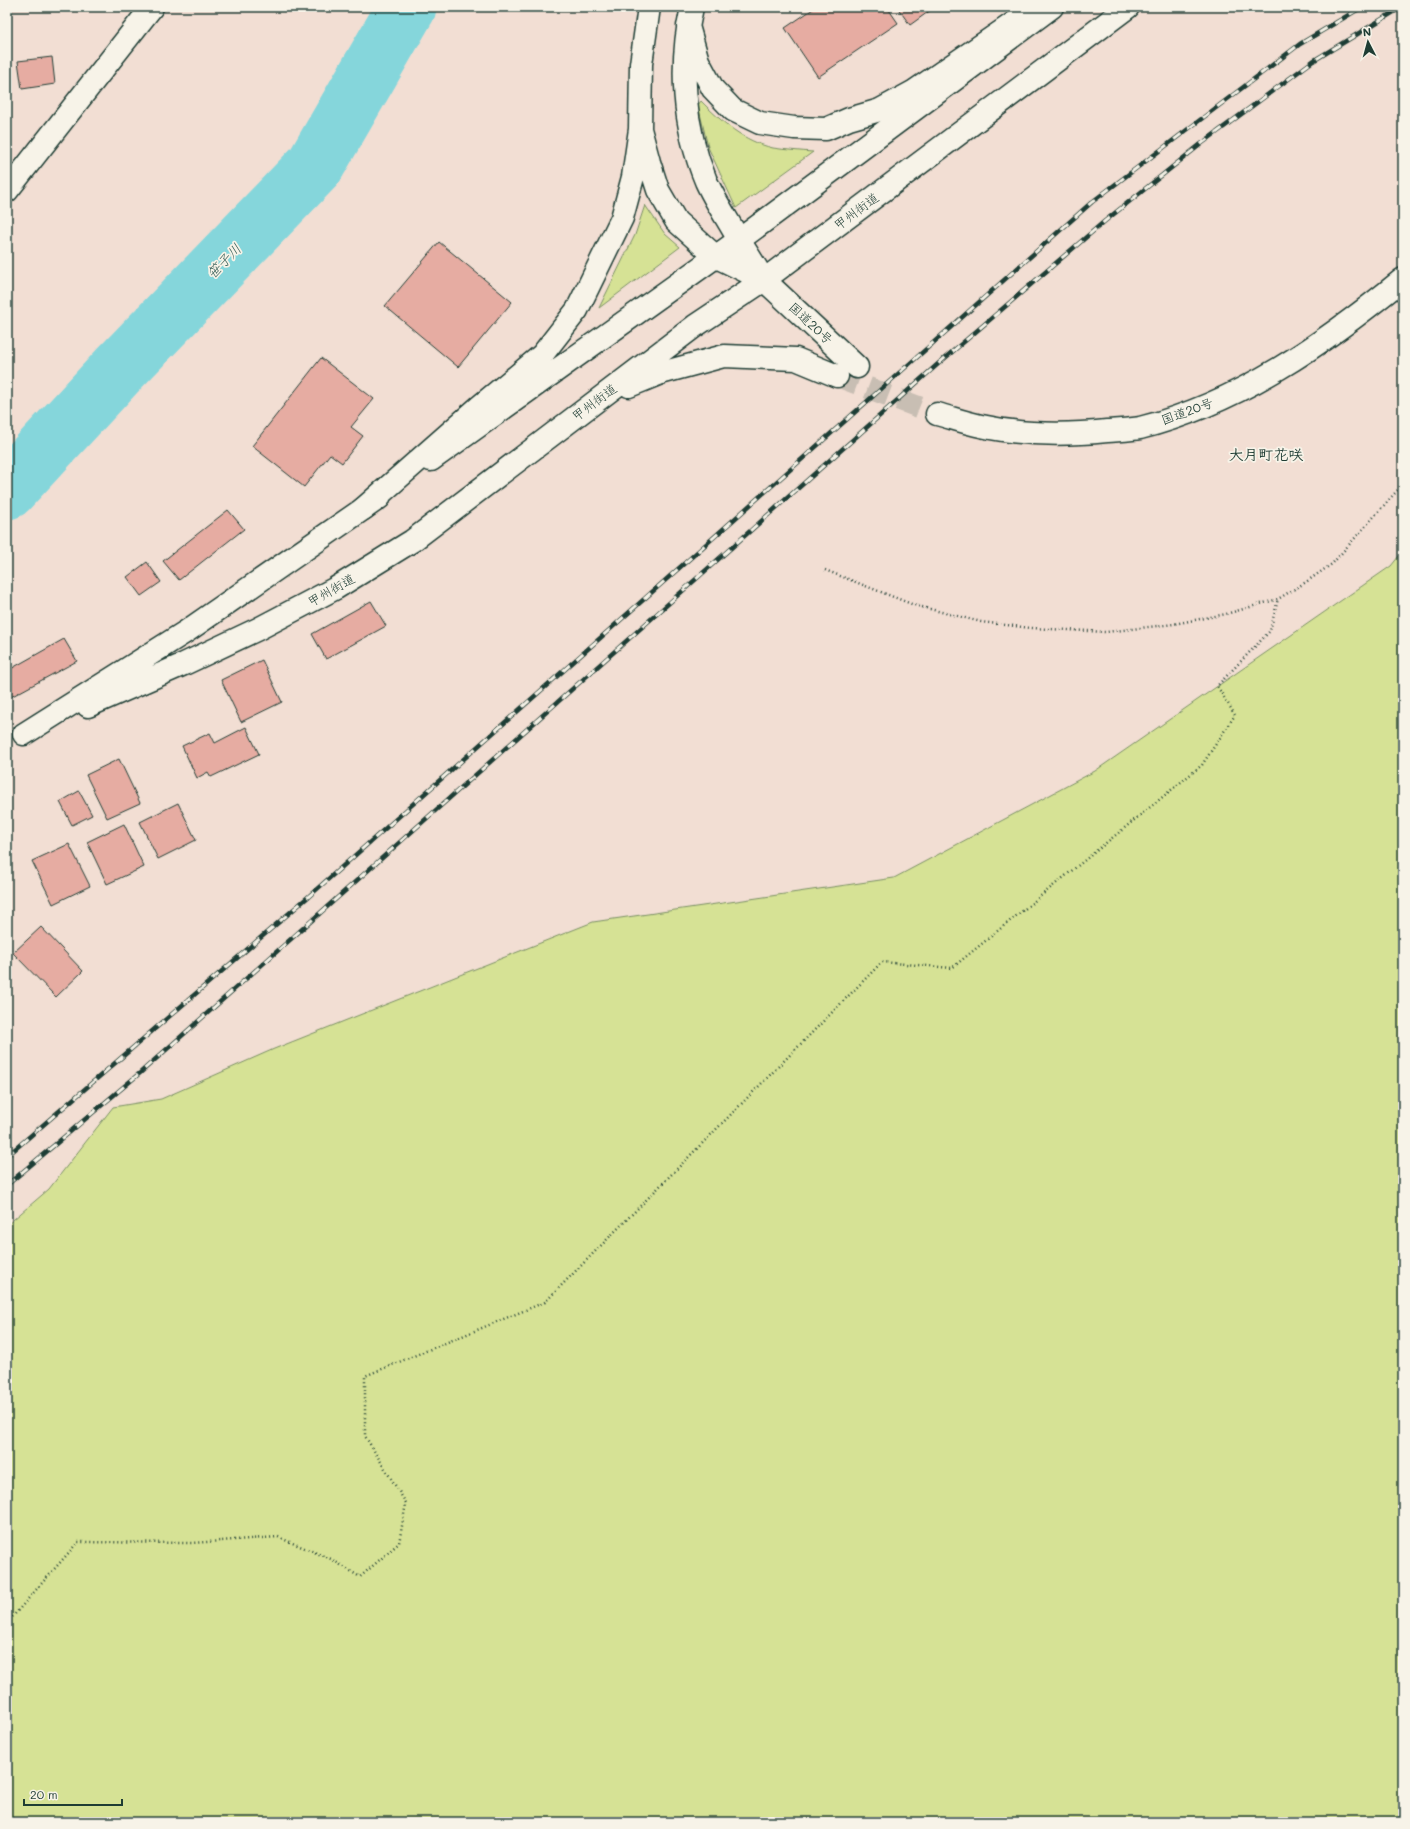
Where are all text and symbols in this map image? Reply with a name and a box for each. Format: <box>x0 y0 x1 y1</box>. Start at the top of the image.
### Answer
north arrow <box>1348 22 1388 62</box>
text: N <box>1362 24 1372 39</box>
street label: 甲州街道 <box>830 188 882 233</box>
water label: 笹子川 <box>202 239 245 282</box>
street label: 国道20号 <box>786 298 837 347</box>
street label: 甲州街道 <box>568 379 620 424</box>
street label: 国道20号 <box>1158 393 1215 428</box>
district label: 大月町花咲 <box>1228 444 1304 464</box>
street label: 甲州街道 <box>304 569 358 610</box>
scale bar <box>24 1781 122 1807</box>
text: 20 m <box>30 1786 58 1802</box>

